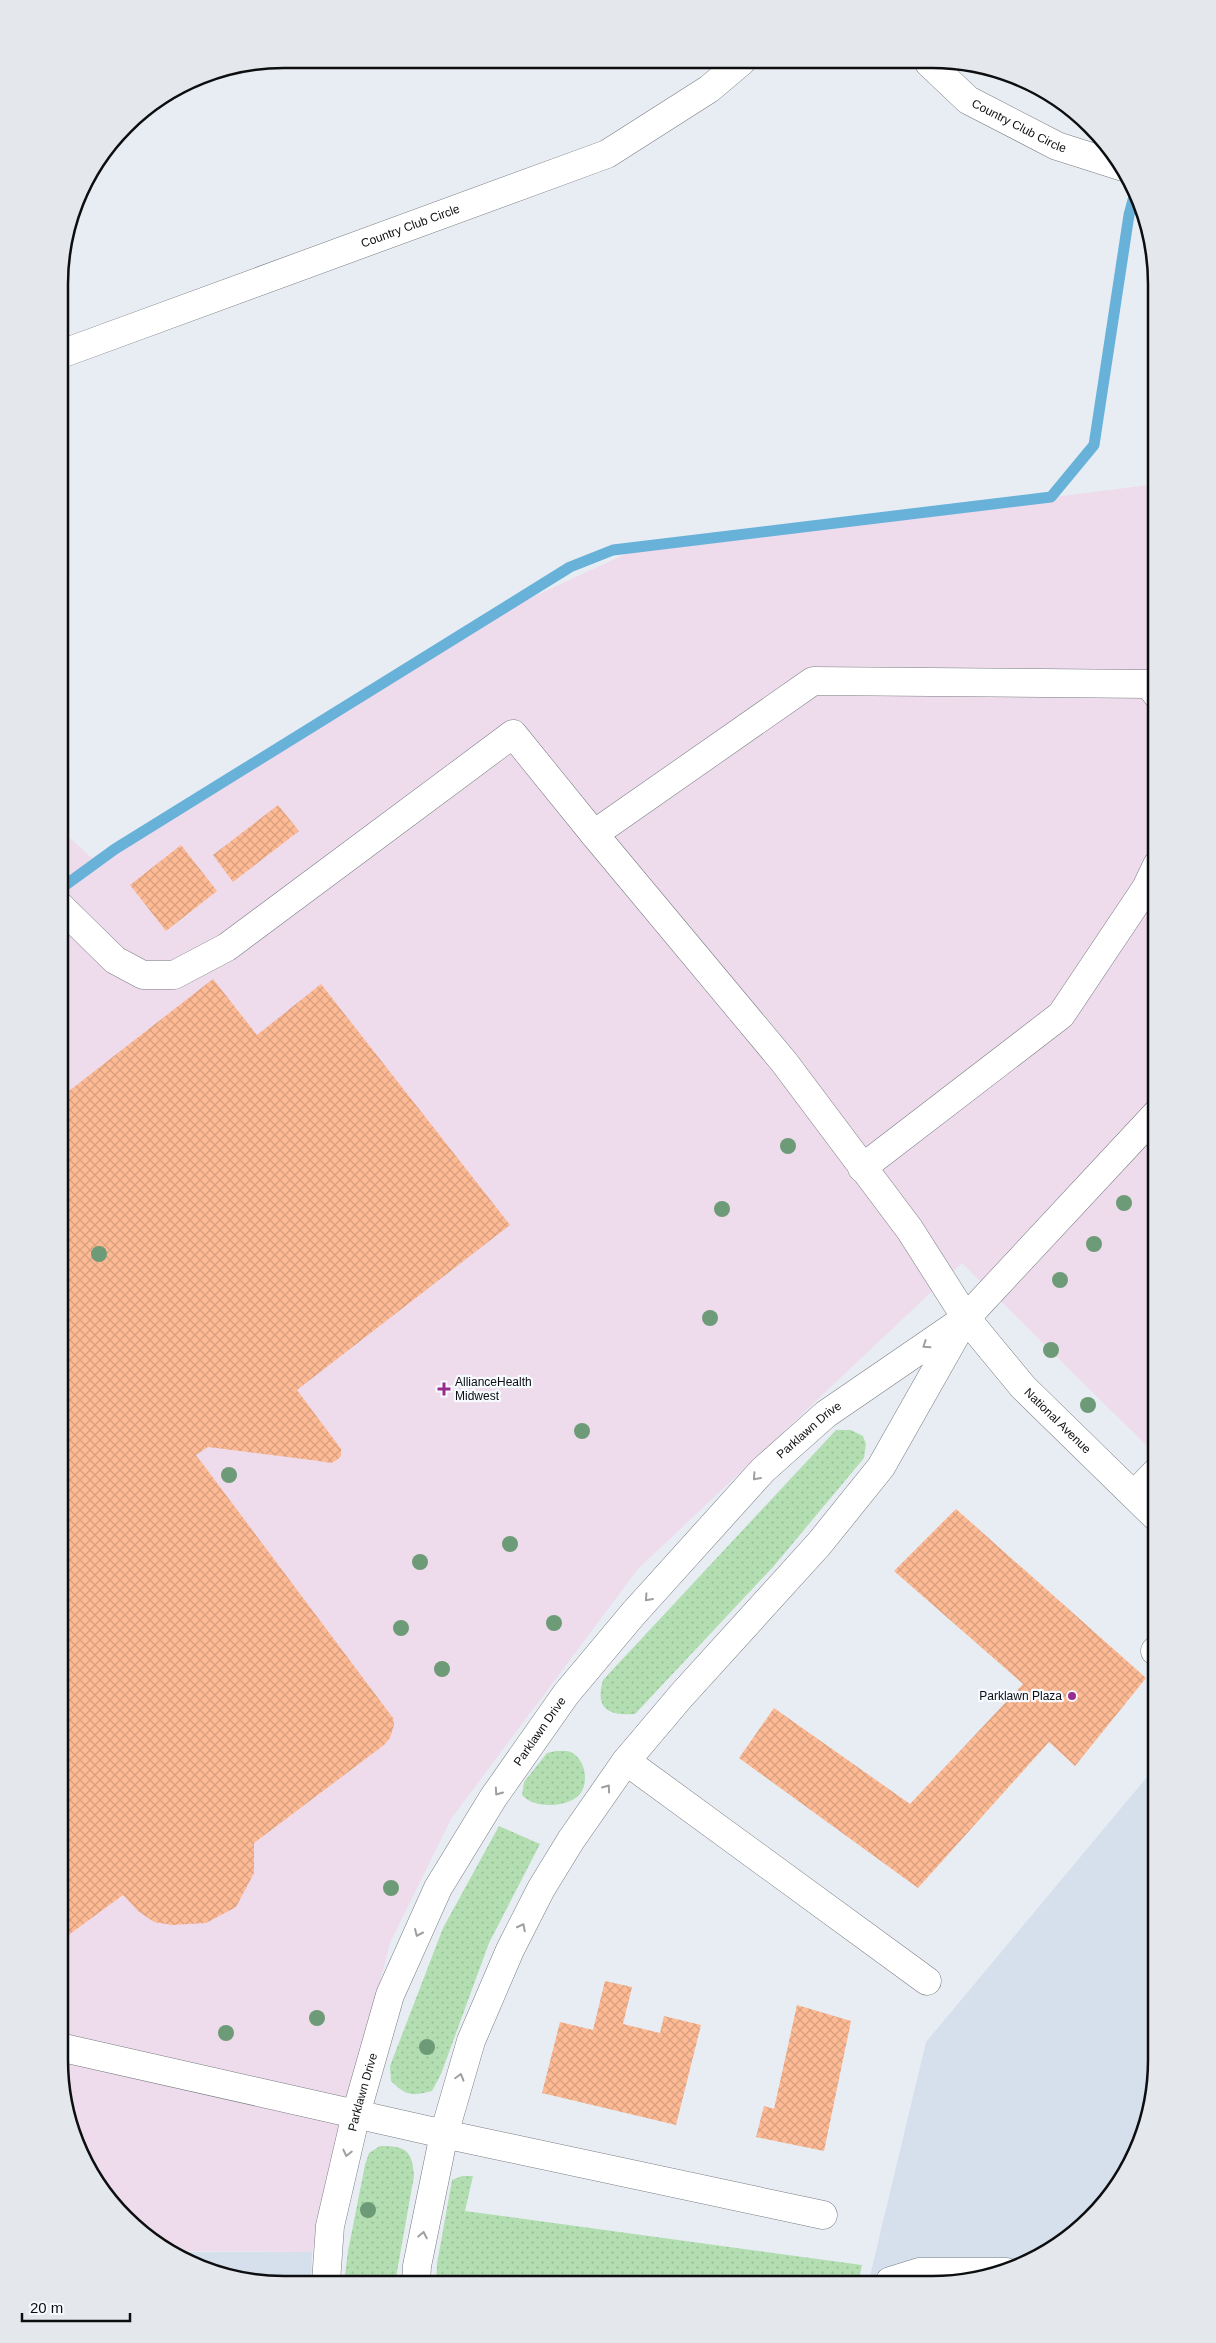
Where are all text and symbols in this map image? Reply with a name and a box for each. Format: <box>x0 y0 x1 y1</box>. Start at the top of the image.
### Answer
street label: Country Club Circle <box>969 96 1068 156</box>
street label: Country Club Circle <box>359 201 462 251</box>
one-way arrow <box>922 1339 931 1348</box>
place label: AllianceHealth Midwest <box>455 1375 532 1403</box>
marker: AllianceHealth Midwest <box>437 1382 451 1396</box>
street label: National Avenue <box>1021 1385 1094 1457</box>
street label: Parklawn Drive <box>774 1398 844 1462</box>
one-way arrow <box>753 1472 762 1481</box>
one-way arrow <box>644 1592 653 1601</box>
place label: Parklawn Plaza <box>979 1689 1062 1703</box>
marker: Parklawn Plaza <box>1066 1690 1078 1702</box>
street label: Parklawn Drive <box>511 1694 569 1768</box>
one-way arrow <box>601 1785 609 1794</box>
one-way arrow <box>495 1786 504 1796</box>
one-way arrow <box>516 1923 526 1932</box>
one-way arrow <box>414 1928 424 1937</box>
street label: Parklawn Drive <box>345 2051 380 2133</box>
one-way arrow <box>455 2073 465 2081</box>
one-way arrow <box>342 2149 353 2158</box>
one-way arrow <box>418 2230 428 2239</box>
scale bar <box>22 2290 130 2322</box>
text: 20 m <box>30 2299 63 2316</box>

